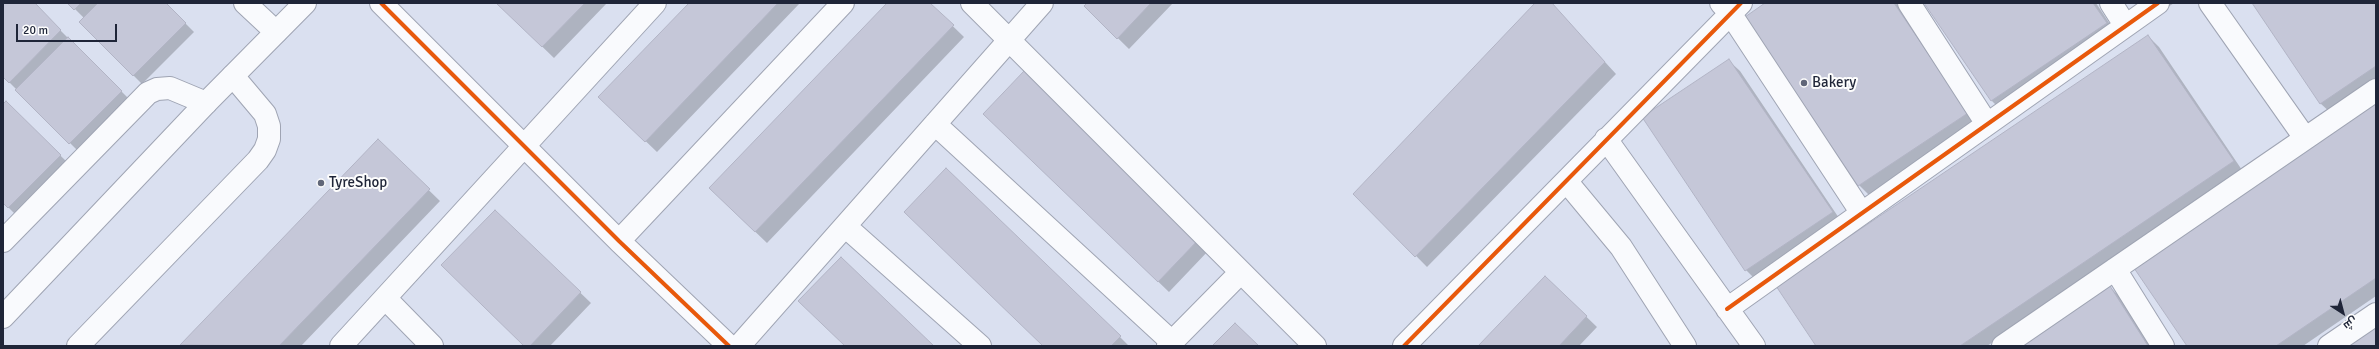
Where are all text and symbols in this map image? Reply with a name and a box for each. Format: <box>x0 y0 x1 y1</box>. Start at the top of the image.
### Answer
scale bar <box>18 16 119 42</box>
text: 20 m <box>23 23 48 38</box>
place label: Bakery <box>1812 74 1856 92</box>
marker: Bakery <box>1799 78 1809 88</box>
place label: TyreShop <box>329 174 387 192</box>
marker: TyreShop <box>316 178 326 188</box>
north arrow <box>2323 293 2363 333</box>
text: ش <box>2341 314 2360 333</box>

